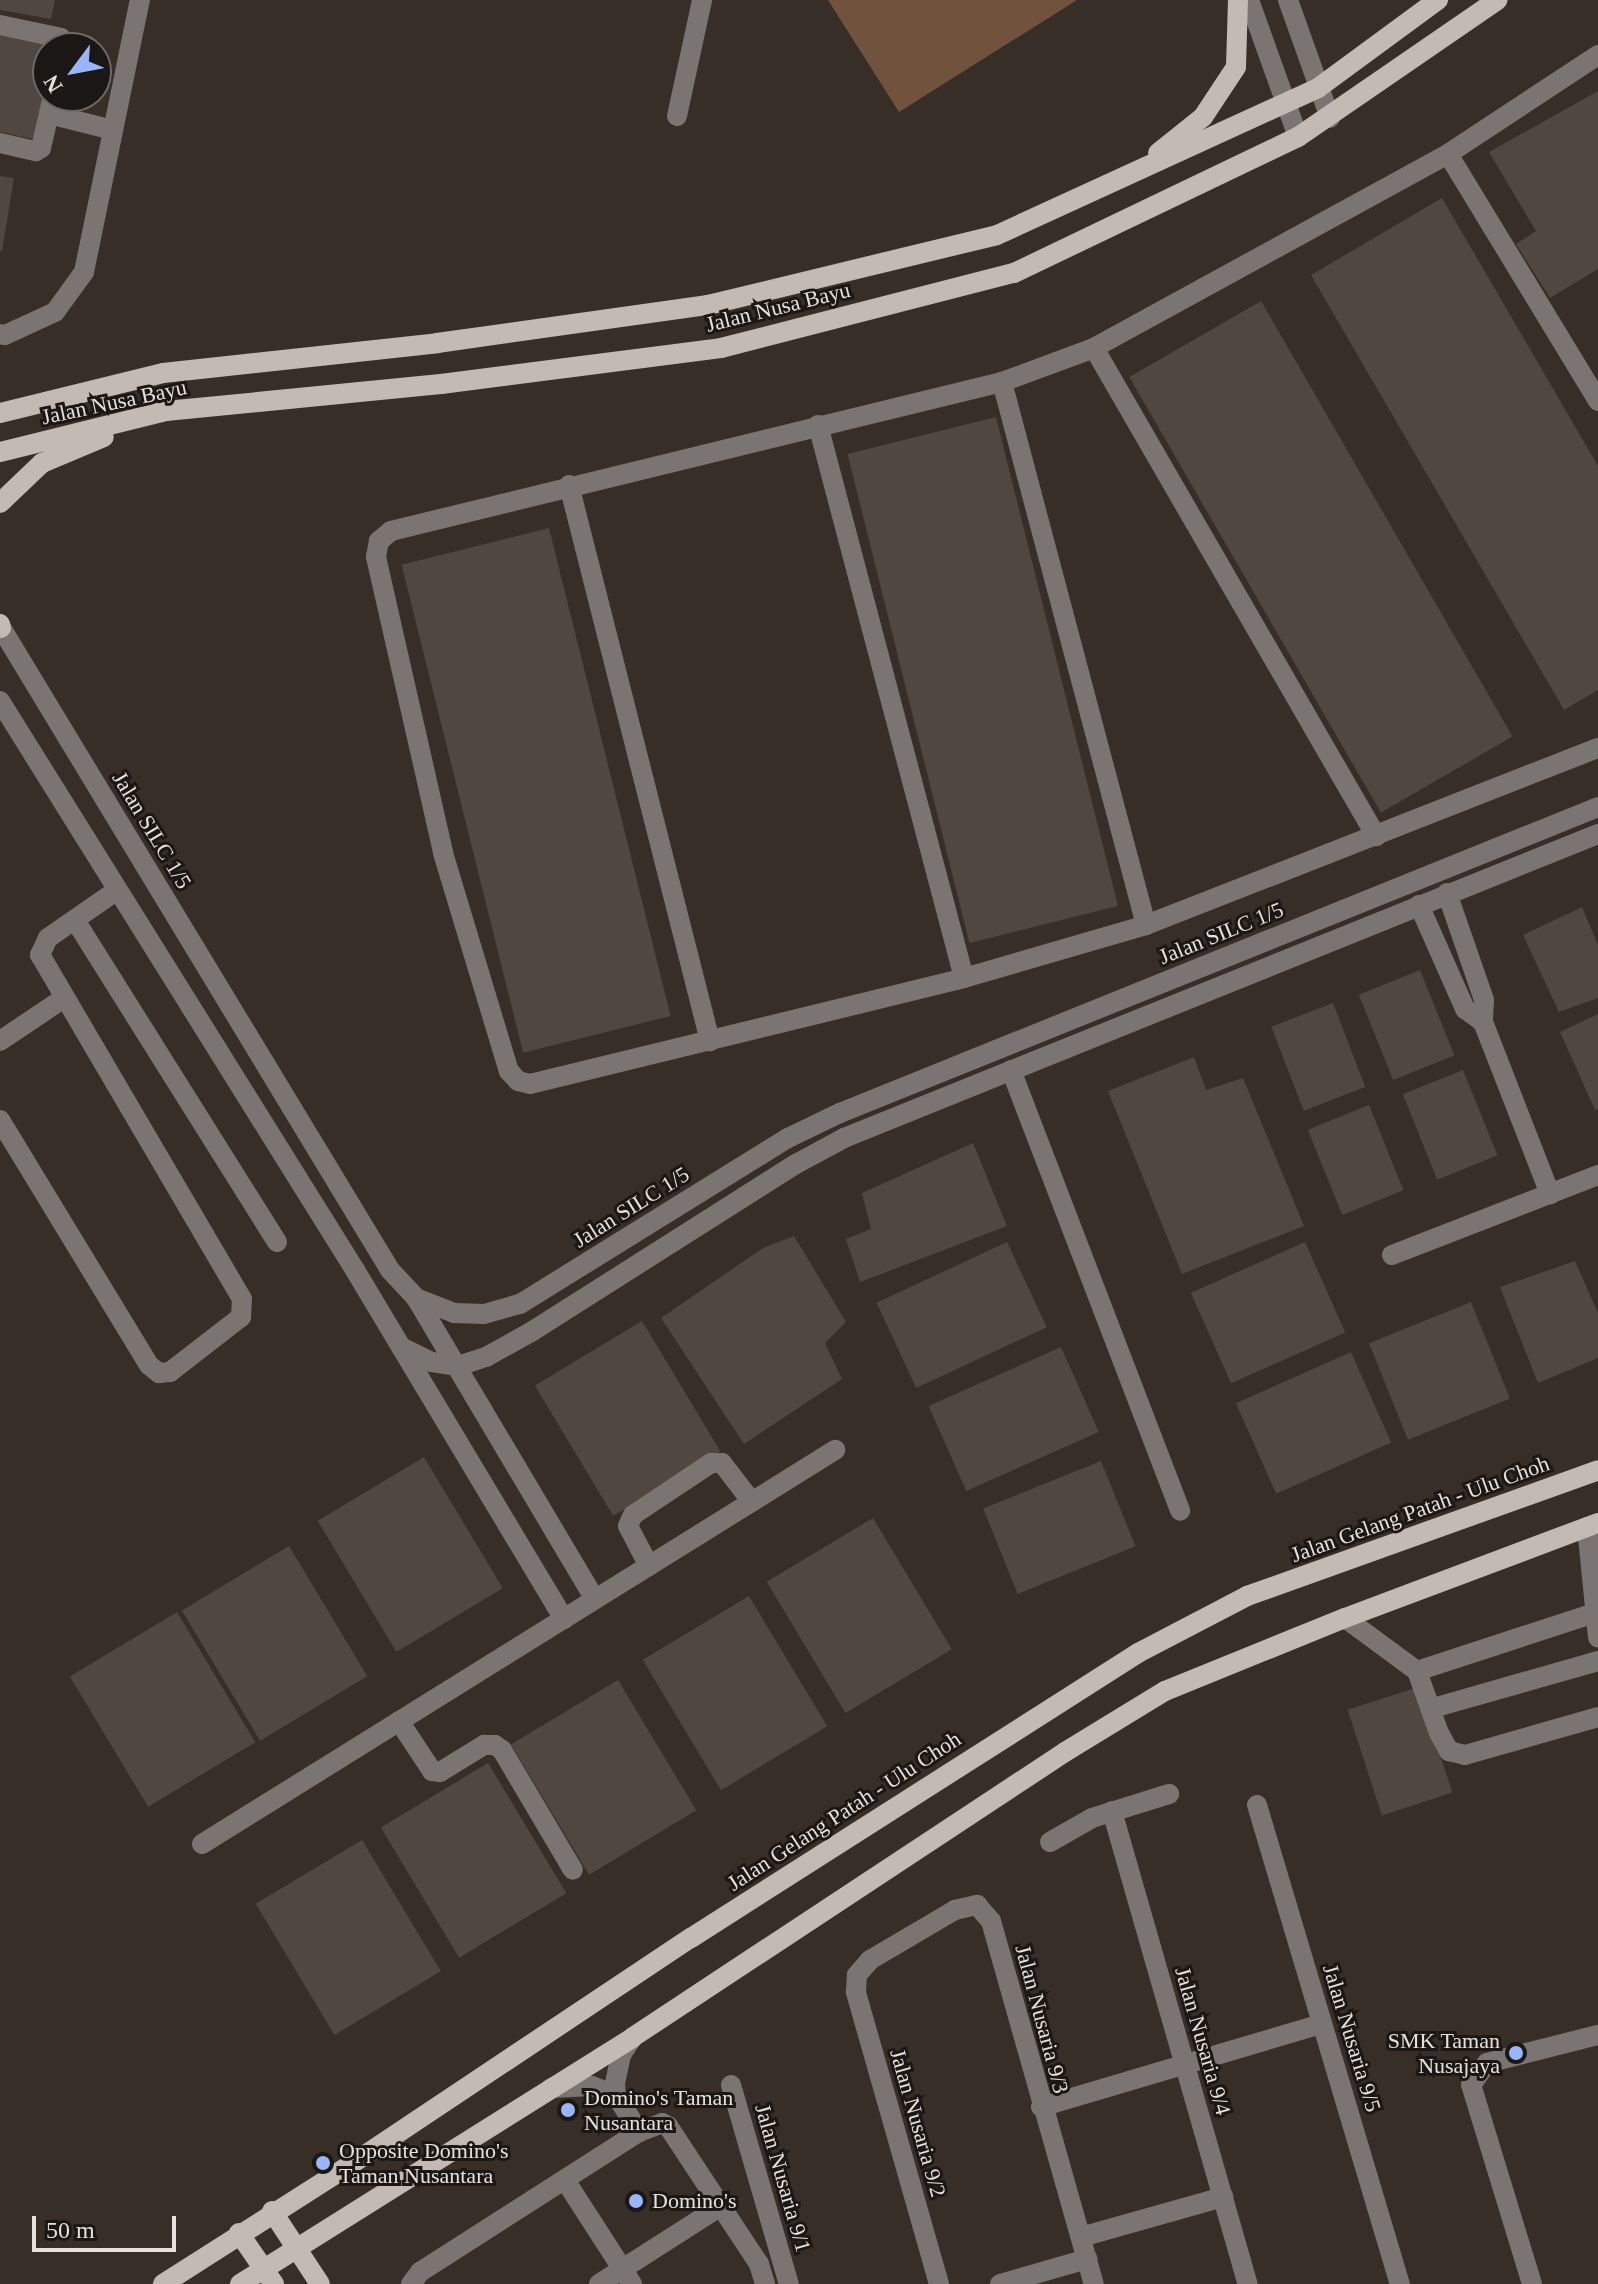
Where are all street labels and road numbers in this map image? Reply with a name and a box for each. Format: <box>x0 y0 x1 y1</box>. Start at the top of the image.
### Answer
street label: Jalan Nusa Bayu <box>703 276 853 338</box>
street label: Jalan Nusa Bayu <box>39 374 189 430</box>
street label: Jalan SILC 1/5 <box>107 767 197 893</box>
street label: Jalan SILC 1/5 <box>1155 896 1287 970</box>
street label: Jalan SILC 1/5 <box>568 1161 694 1253</box>
street label: Jalan Gelang Patah - Ulu Choh <box>1287 1450 1553 1568</box>
street label: Jalan Gelang Patah - Ulu Choh <box>722 1726 966 1896</box>
street label: Jalan Nusaria 9/3 <box>1009 1942 1075 2096</box>
street label: Jalan Nusaria 9/5 <box>1317 1961 1387 2115</box>
street label: Jalan Nusaria 9/4 <box>1169 1964 1237 2118</box>
street label: Jalan Nusaria 9/2 <box>884 2046 952 2200</box>
street label: Jalan Nusaria 9/1 <box>749 2101 817 2255</box>

